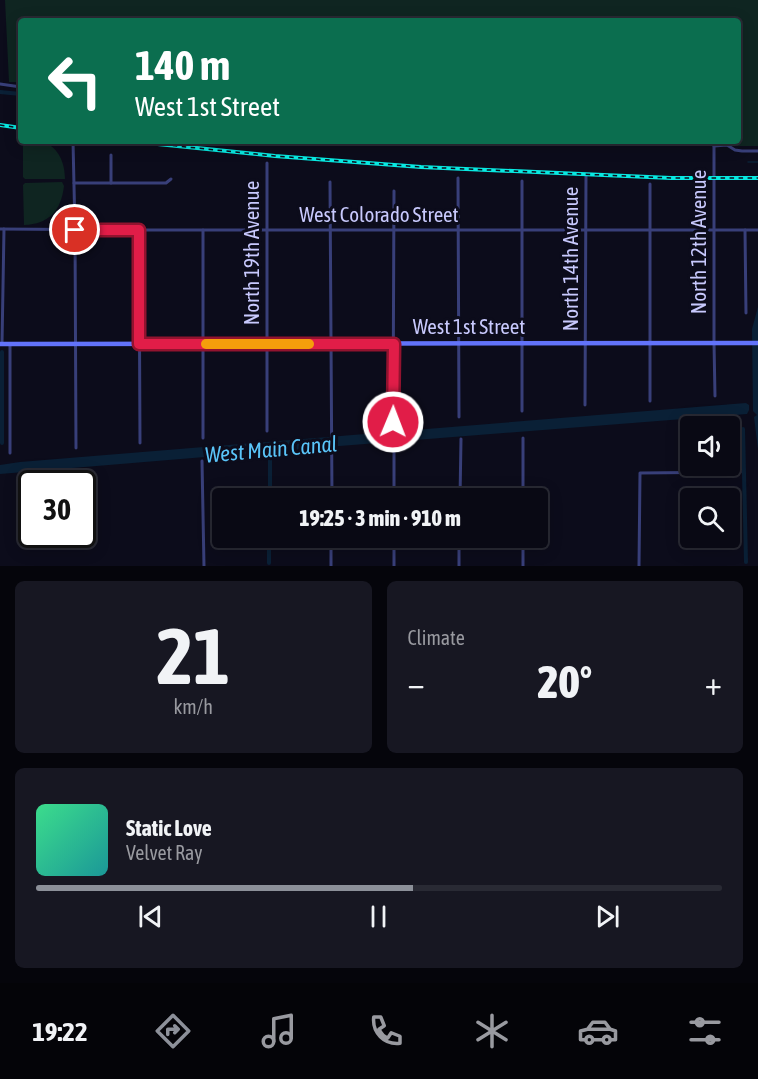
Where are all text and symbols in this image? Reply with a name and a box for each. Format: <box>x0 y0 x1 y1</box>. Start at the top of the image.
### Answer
text: 140 m <box>135 41 230 89</box>
icon: left <box>36 42 114 120</box>
text: West 1st Street <box>135 91 280 122</box>
street label: North 12th Avenue <box>686 170 710 314</box>
street label: North 19th Avenue <box>239 181 263 325</box>
street label: North 14th Avenue <box>558 187 582 331</box>
street label: West Colorado Street <box>299 202 459 226</box>
pin <box>49 204 100 255</box>
icon: arrive <box>58 213 91 246</box>
street label: West 1st Street <box>413 314 525 338</box>
position arrow <box>361 390 425 454</box>
map controls <box>680 416 740 548</box>
button: sound <box>680 416 740 476</box>
water label: West Main Canal <box>204 430 338 468</box>
speed limit sign: 30 <box>18 470 96 548</box>
button: search <box>680 488 740 548</box>
text: 19:25 · 3 min · 910 m <box>299 505 461 531</box>
text: 21 <box>157 611 230 701</box>
text: Climate <box>408 626 465 649</box>
text: 20° <box>537 656 592 708</box>
text: − <box>408 664 425 702</box>
text: + <box>705 664 722 702</box>
text: km/h <box>173 695 213 718</box>
text: Static Love <box>126 815 212 841</box>
text: Velvet Ray <box>126 841 203 864</box>
icon: previous <box>134 900 167 933</box>
icon: pause <box>362 900 395 933</box>
icon: next <box>591 900 624 933</box>
icon: directions <box>152 1010 194 1052</box>
icon: music <box>258 1010 300 1052</box>
icon: phone <box>365 1010 407 1052</box>
icon: climate <box>471 1010 513 1052</box>
icon: car <box>577 1010 619 1052</box>
icon: filters <box>684 1010 726 1052</box>
text: 19:22 <box>32 1016 88 1047</box>

